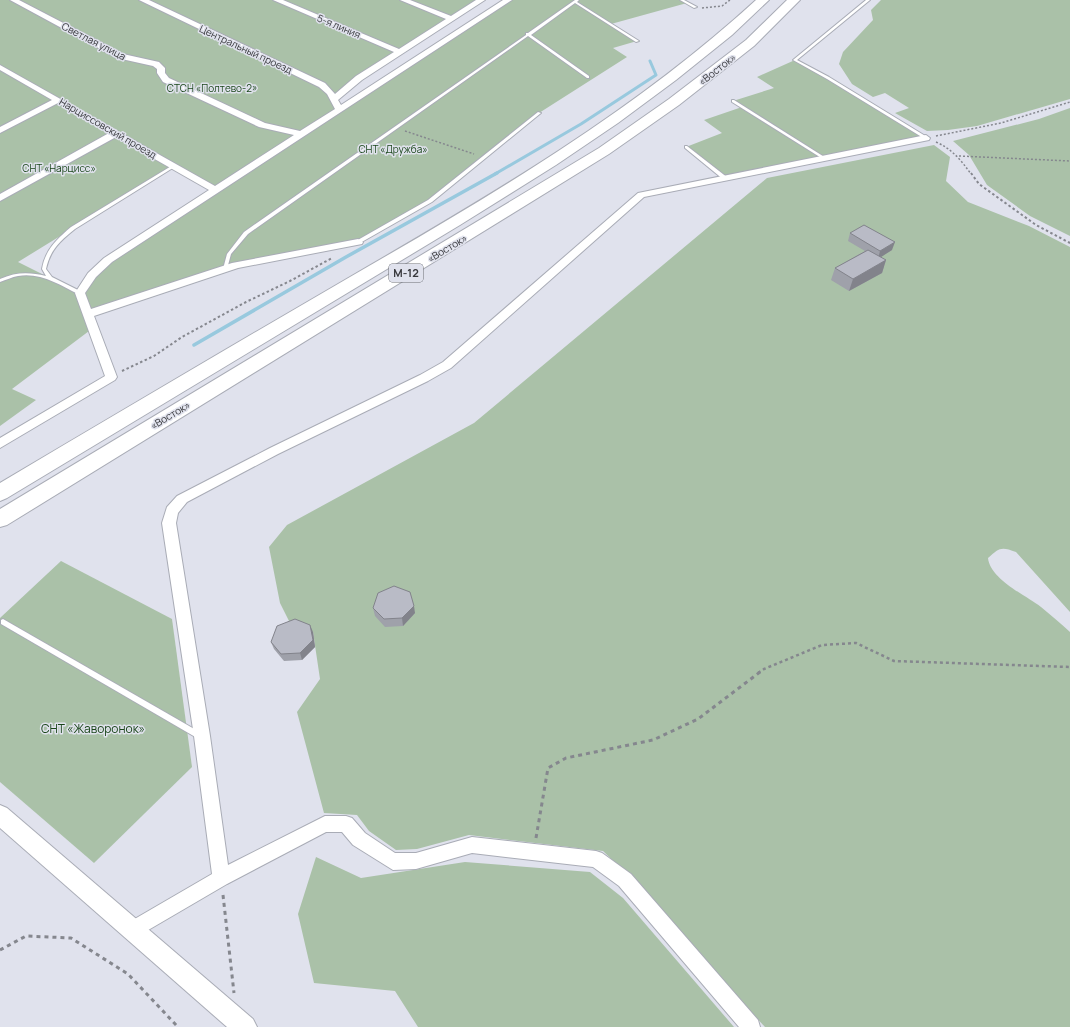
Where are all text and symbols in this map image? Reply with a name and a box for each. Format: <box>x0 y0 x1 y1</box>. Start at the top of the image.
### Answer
street label: 5-я линия <box>315 11 363 41</box>
street label: Светлая улица <box>59 19 129 63</box>
street label: Центральный проезд <box>197 21 295 77</box>
street label: «Восток» <box>695 50 739 88</box>
park label: СТСН «Полтево-2» <box>167 81 257 95</box>
street label: Нарциссовский проезд <box>57 94 159 162</box>
park label: СНТ «Дружба» <box>358 142 428 156</box>
park label: СНТ «Нарцисс» <box>22 161 96 175</box>
street label: «Восток» <box>425 231 469 265</box>
road number: М-12 <box>389 264 423 282</box>
street label: «Восток» <box>148 398 192 432</box>
park label: СНТ «Жаворонок» <box>41 720 145 737</box>

